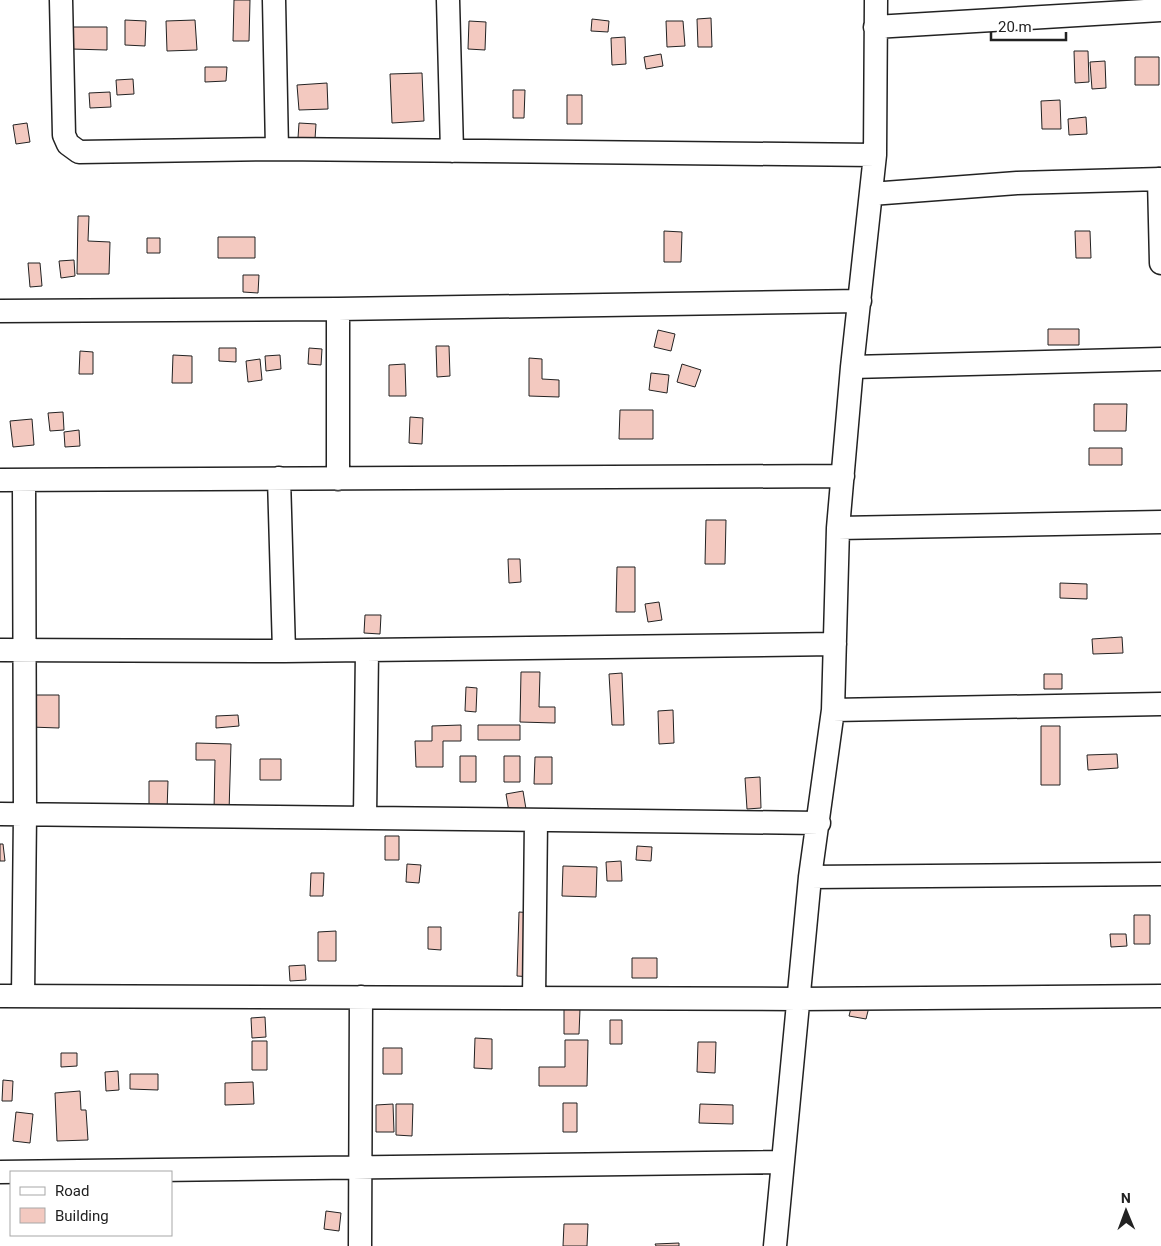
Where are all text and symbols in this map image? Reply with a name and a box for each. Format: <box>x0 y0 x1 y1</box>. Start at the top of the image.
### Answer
scale bar <box>991 10 1066 42</box>
text: 20 m <box>998 18 1032 36</box>
legend <box>10 1171 172 1236</box>
text: Road <box>55 1182 89 1200</box>
north arrow <box>1101 1186 1151 1236</box>
text: N <box>1121 1190 1131 1206</box>
text: Building <box>55 1207 109 1225</box>

